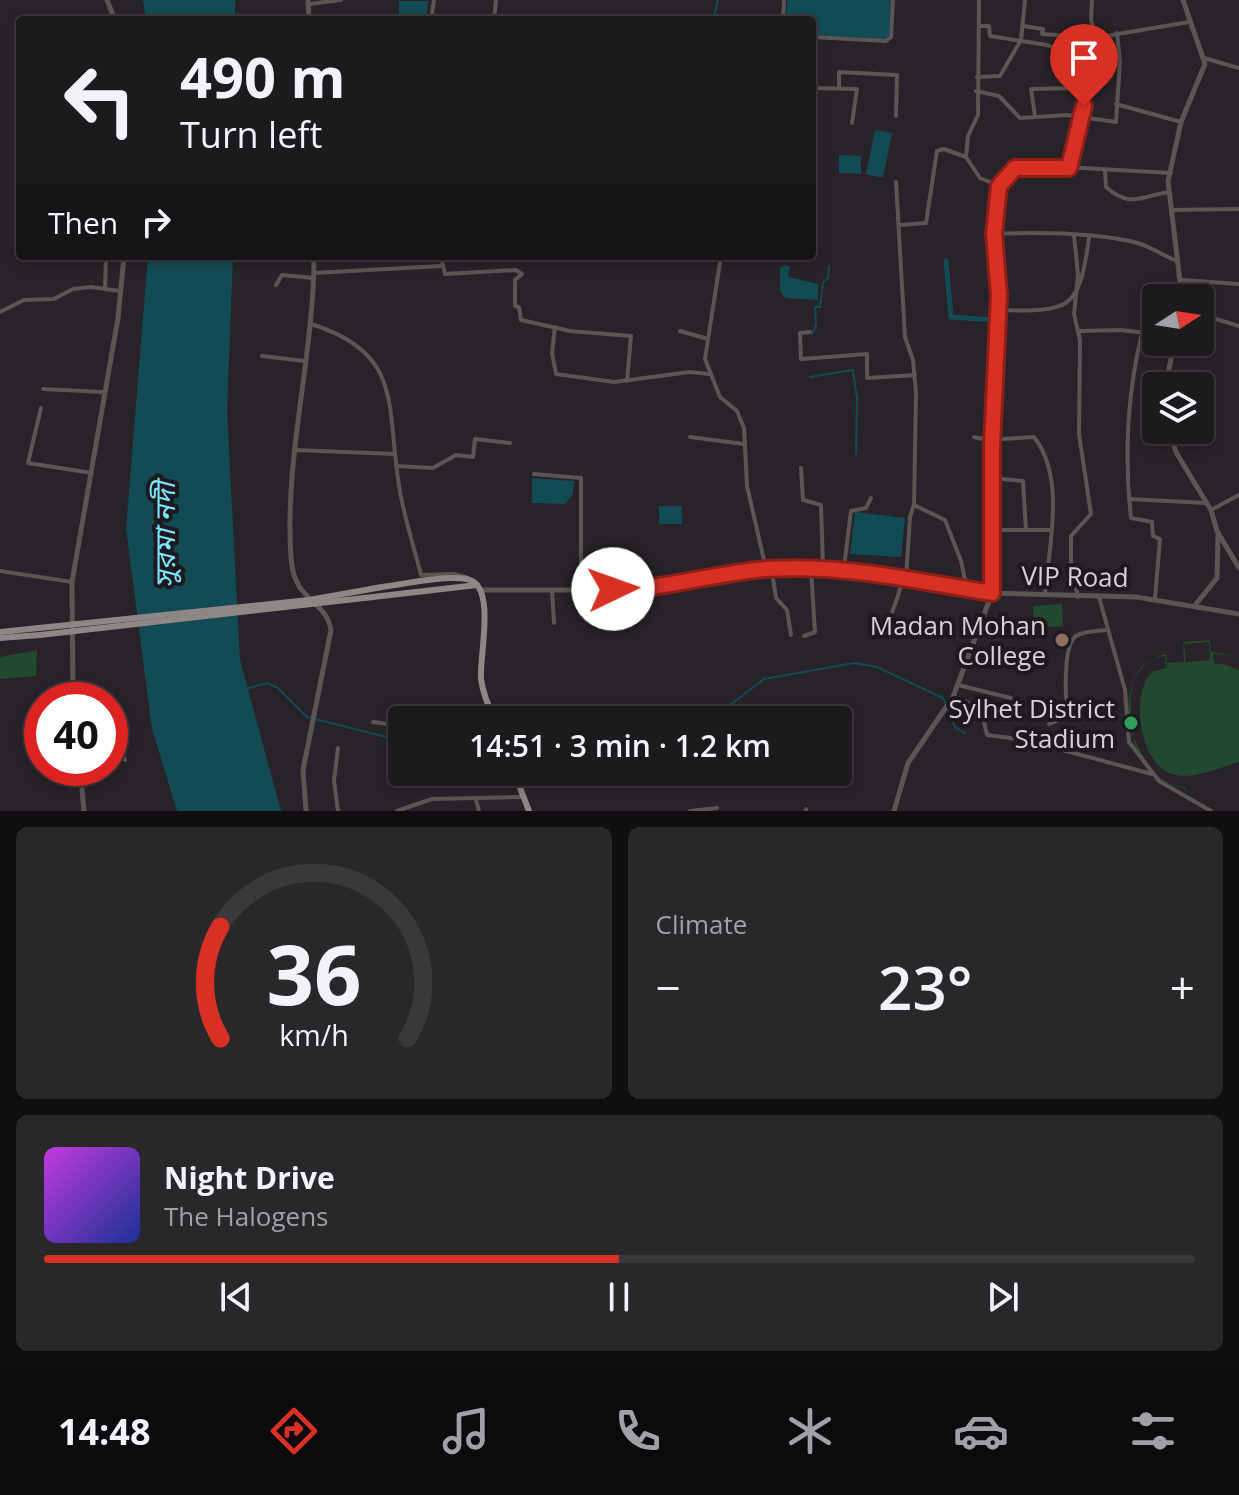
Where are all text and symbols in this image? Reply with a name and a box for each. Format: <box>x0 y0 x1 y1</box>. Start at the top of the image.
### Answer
pin <box>1050 24 1118 106</box>
icon: arrive <box>1062 36 1106 80</box>
text: 490 m <box>180 38 346 114</box>
icon: left <box>48 48 152 152</box>
text: Turn left <box>180 110 322 159</box>
icon: right <box>134 200 178 244</box>
text: Then <box>48 202 118 243</box>
north arrow <box>1142 284 1214 356</box>
map controls <box>1142 284 1214 444</box>
button: layers <box>1142 372 1214 444</box>
water label: সুরমা নদী <box>145 477 183 588</box>
position arrow <box>571 547 655 631</box>
street label: VIP Road <box>1021 557 1129 595</box>
place label: Madan Mohan College <box>870 607 1046 673</box>
marker: Madan Mohan College <box>1053 631 1071 649</box>
speed limit sign: 40 <box>24 682 128 786</box>
place label: Sylhet District Stadium <box>949 690 1115 756</box>
marker: Sylhet District Stadium <box>1122 714 1140 732</box>
text: 14:51 · 3 min · 1.2 km <box>469 725 771 766</box>
text: Climate <box>656 906 747 942</box>
text: 36 <box>266 916 361 1029</box>
text: 23° <box>878 946 972 1028</box>
text: − <box>656 957 681 1017</box>
text: + <box>1170 957 1195 1017</box>
text: km/h <box>279 1015 348 1054</box>
text: Night Drive <box>164 1157 335 1198</box>
text: The Halogens <box>164 1198 329 1234</box>
icon: previous <box>214 1275 258 1319</box>
icon: pause <box>597 1275 641 1319</box>
icon: next <box>981 1275 1025 1319</box>
icon: directions <box>266 1403 322 1459</box>
icon: music <box>438 1403 494 1459</box>
icon: phone <box>610 1403 666 1459</box>
icon: climate <box>782 1403 838 1459</box>
icon: car <box>953 1403 1009 1459</box>
icon: filters <box>1125 1403 1181 1459</box>
text: 14:48 <box>58 1407 150 1456</box>

